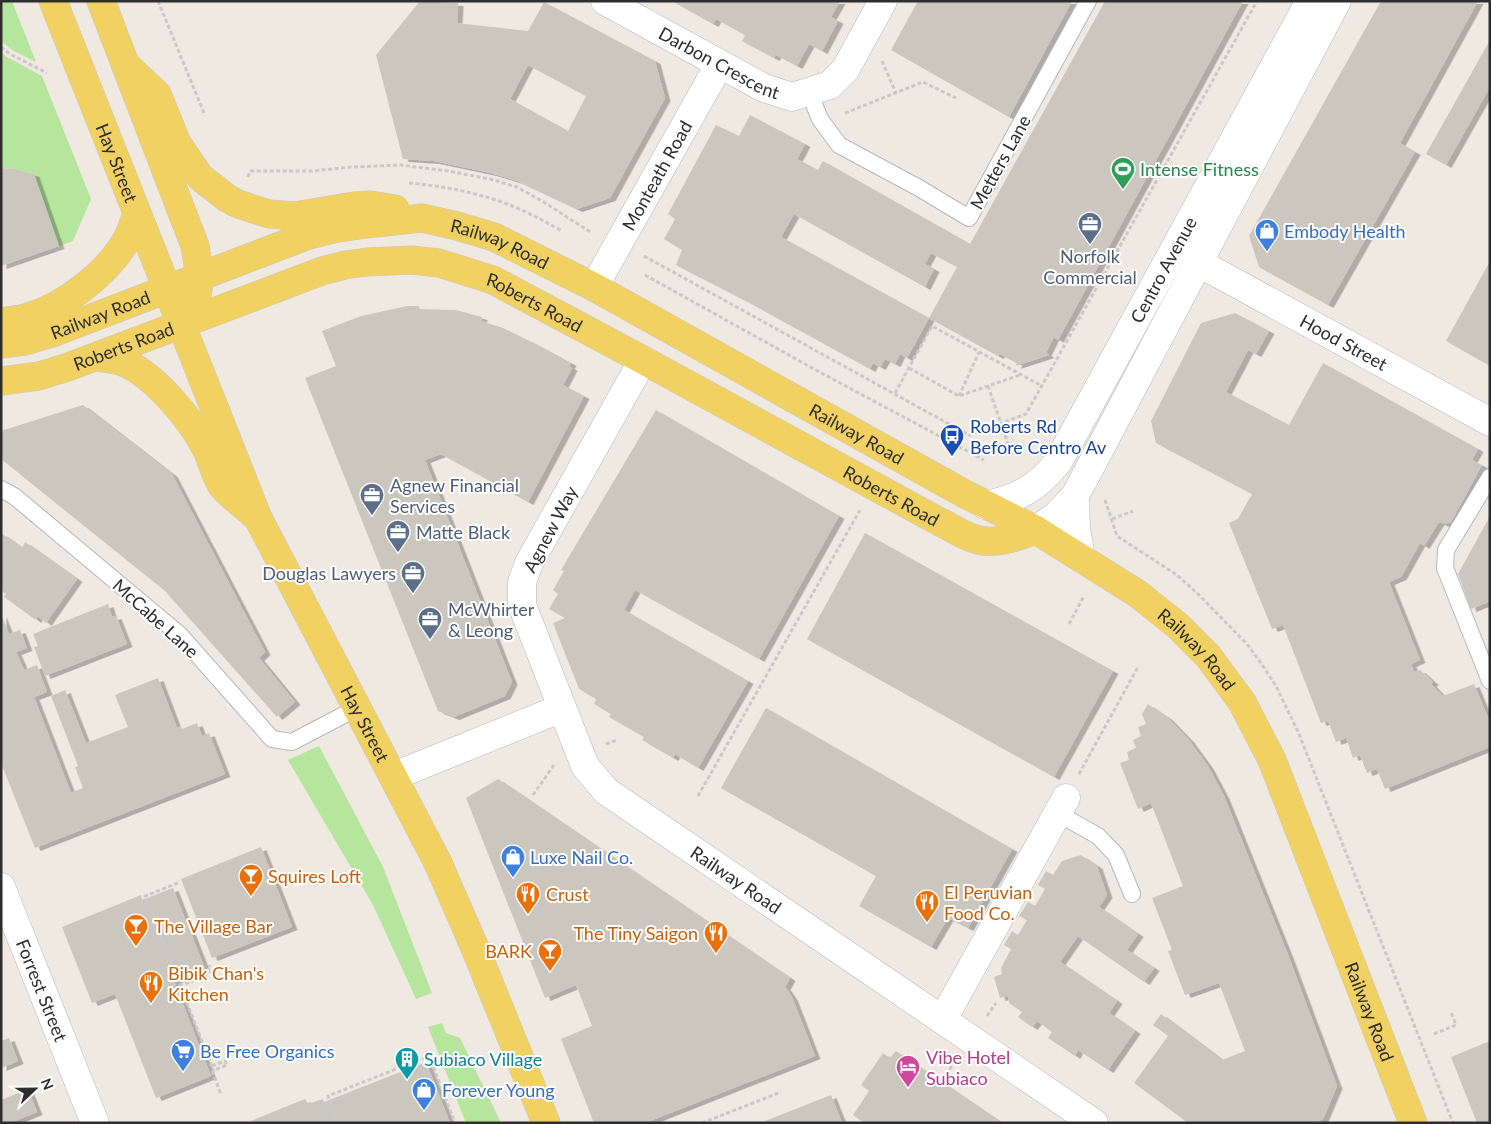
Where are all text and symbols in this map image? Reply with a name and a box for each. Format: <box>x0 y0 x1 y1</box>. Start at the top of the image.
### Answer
street label: Darbon Crescent <box>655 22 783 103</box>
street label: Metters Lane <box>965 111 1035 213</box>
street label: Monteath Road <box>617 117 696 234</box>
street label: Hay Street <box>92 120 143 206</box>
sports icon: Intense Fitness <box>1110 156 1136 190</box>
place label: Intense Fitness <box>1140 158 1259 180</box>
office icon: Norfolk Commercial <box>1077 211 1103 245</box>
street label: Centro Avenue <box>1125 213 1201 327</box>
street label: Railway Road <box>449 214 553 274</box>
shop icon: Embody Health <box>1254 218 1280 252</box>
place label: Embody Health <box>1284 220 1405 242</box>
place label: Norfolk Commercial <box>1043 245 1137 288</box>
street label: Roberts Road <box>484 268 586 337</box>
street label: Railway Road <box>47 286 153 344</box>
street label: Hood Street <box>1296 309 1392 375</box>
street label: Roberts Road <box>70 317 177 375</box>
street label: Railway Road <box>806 398 908 469</box>
place label: Roberts Rd Before Centro Av <box>970 415 1107 458</box>
bus stop icon: Roberts Rd Before Centro Av <box>939 423 965 457</box>
street label: Roberts Road <box>840 460 943 531</box>
place label: Agnew Financial Services <box>390 474 519 517</box>
street label: Agnew Way <box>518 481 582 576</box>
office icon: Agnew Financial Services <box>359 482 385 516</box>
office icon: Matte Black <box>385 519 411 553</box>
place label: Matte Black <box>416 521 511 543</box>
office icon: Douglas Lawyers <box>400 560 426 594</box>
place label: Douglas Lawyers <box>262 562 396 584</box>
street label: McCabe Lane <box>109 574 203 662</box>
place label: McWhirter & Leong <box>448 598 535 641</box>
street label: Railway Road <box>1153 603 1240 695</box>
office icon: McWhirter & Leong <box>417 606 443 640</box>
street label: Hay Street <box>336 682 394 766</box>
street label: Railway Road <box>687 841 786 918</box>
shop icon: Luxe Nail Co. <box>500 844 526 878</box>
place label: Luxe Nail Co. <box>530 846 633 868</box>
bar icon: Squires Loft <box>238 863 264 897</box>
place label: Squires Loft <box>268 865 362 887</box>
restaurant icon: Crust <box>515 881 541 915</box>
place label: El Peruvian Food Co. <box>944 881 1032 924</box>
place label: Crust <box>546 883 589 905</box>
restaurant icon: El Peruvian Food Co. <box>914 889 940 923</box>
bar icon: The Village Bar <box>123 913 149 947</box>
place label: The Village Bar <box>154 915 273 937</box>
restaurant icon: The Tiny Saigon <box>703 920 729 954</box>
place label: The Tiny Saigon <box>573 922 698 944</box>
street label: Forrest Street <box>12 936 73 1045</box>
bar icon: BARK <box>537 938 563 972</box>
place label: BARK <box>485 940 532 962</box>
street label: Railway Road <box>1340 959 1399 1064</box>
place label: Bibik Chan's Kitchen <box>168 962 264 1005</box>
restaurant icon: Bibik Chan's Kitchen <box>138 970 164 1004</box>
supermarket icon: Be Free Organics <box>170 1038 196 1072</box>
place label: Be Free Organics <box>200 1040 335 1062</box>
building icon: Subiaco Village <box>394 1046 420 1080</box>
place label: Vibe Hotel Subiaco <box>926 1046 1010 1089</box>
place label: Subiaco Village <box>424 1048 542 1070</box>
hotel icon: Vibe Hotel Subiaco <box>895 1054 921 1088</box>
north arrow <box>10 1064 60 1114</box>
text: N <box>38 1076 57 1092</box>
shop icon: Forever Young <box>411 1077 437 1111</box>
place label: Forever Young <box>442 1079 555 1101</box>

